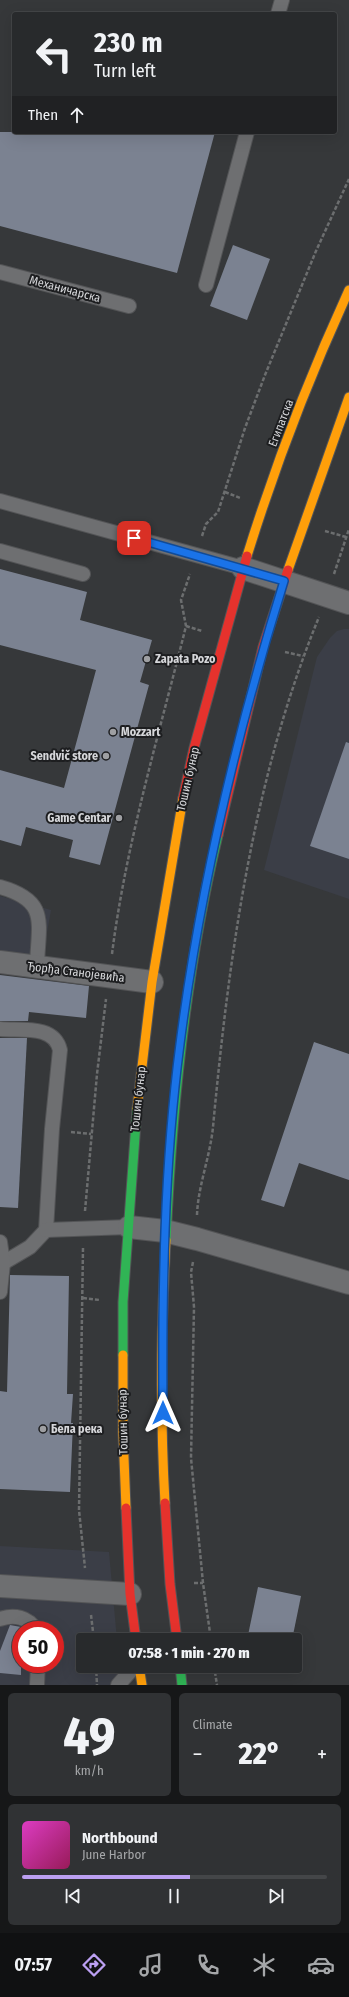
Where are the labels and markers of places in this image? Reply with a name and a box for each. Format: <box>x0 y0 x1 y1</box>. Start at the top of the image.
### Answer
pin <box>117 521 151 555</box>
place label: Zapata Pozo <box>155 652 216 666</box>
marker: Zapata Pozo <box>142 654 152 664</box>
place label: Mozzart <box>121 725 161 739</box>
marker: Mozzart <box>108 727 118 737</box>
place label: Sendvič store <box>31 749 98 763</box>
marker: Sendvič store <box>101 751 111 761</box>
place label: Game Centar <box>47 811 112 825</box>
marker: Game Centar <box>114 813 124 823</box>
place label: Бела река <box>51 1422 103 1436</box>
marker: Бела река <box>38 1424 48 1434</box>

